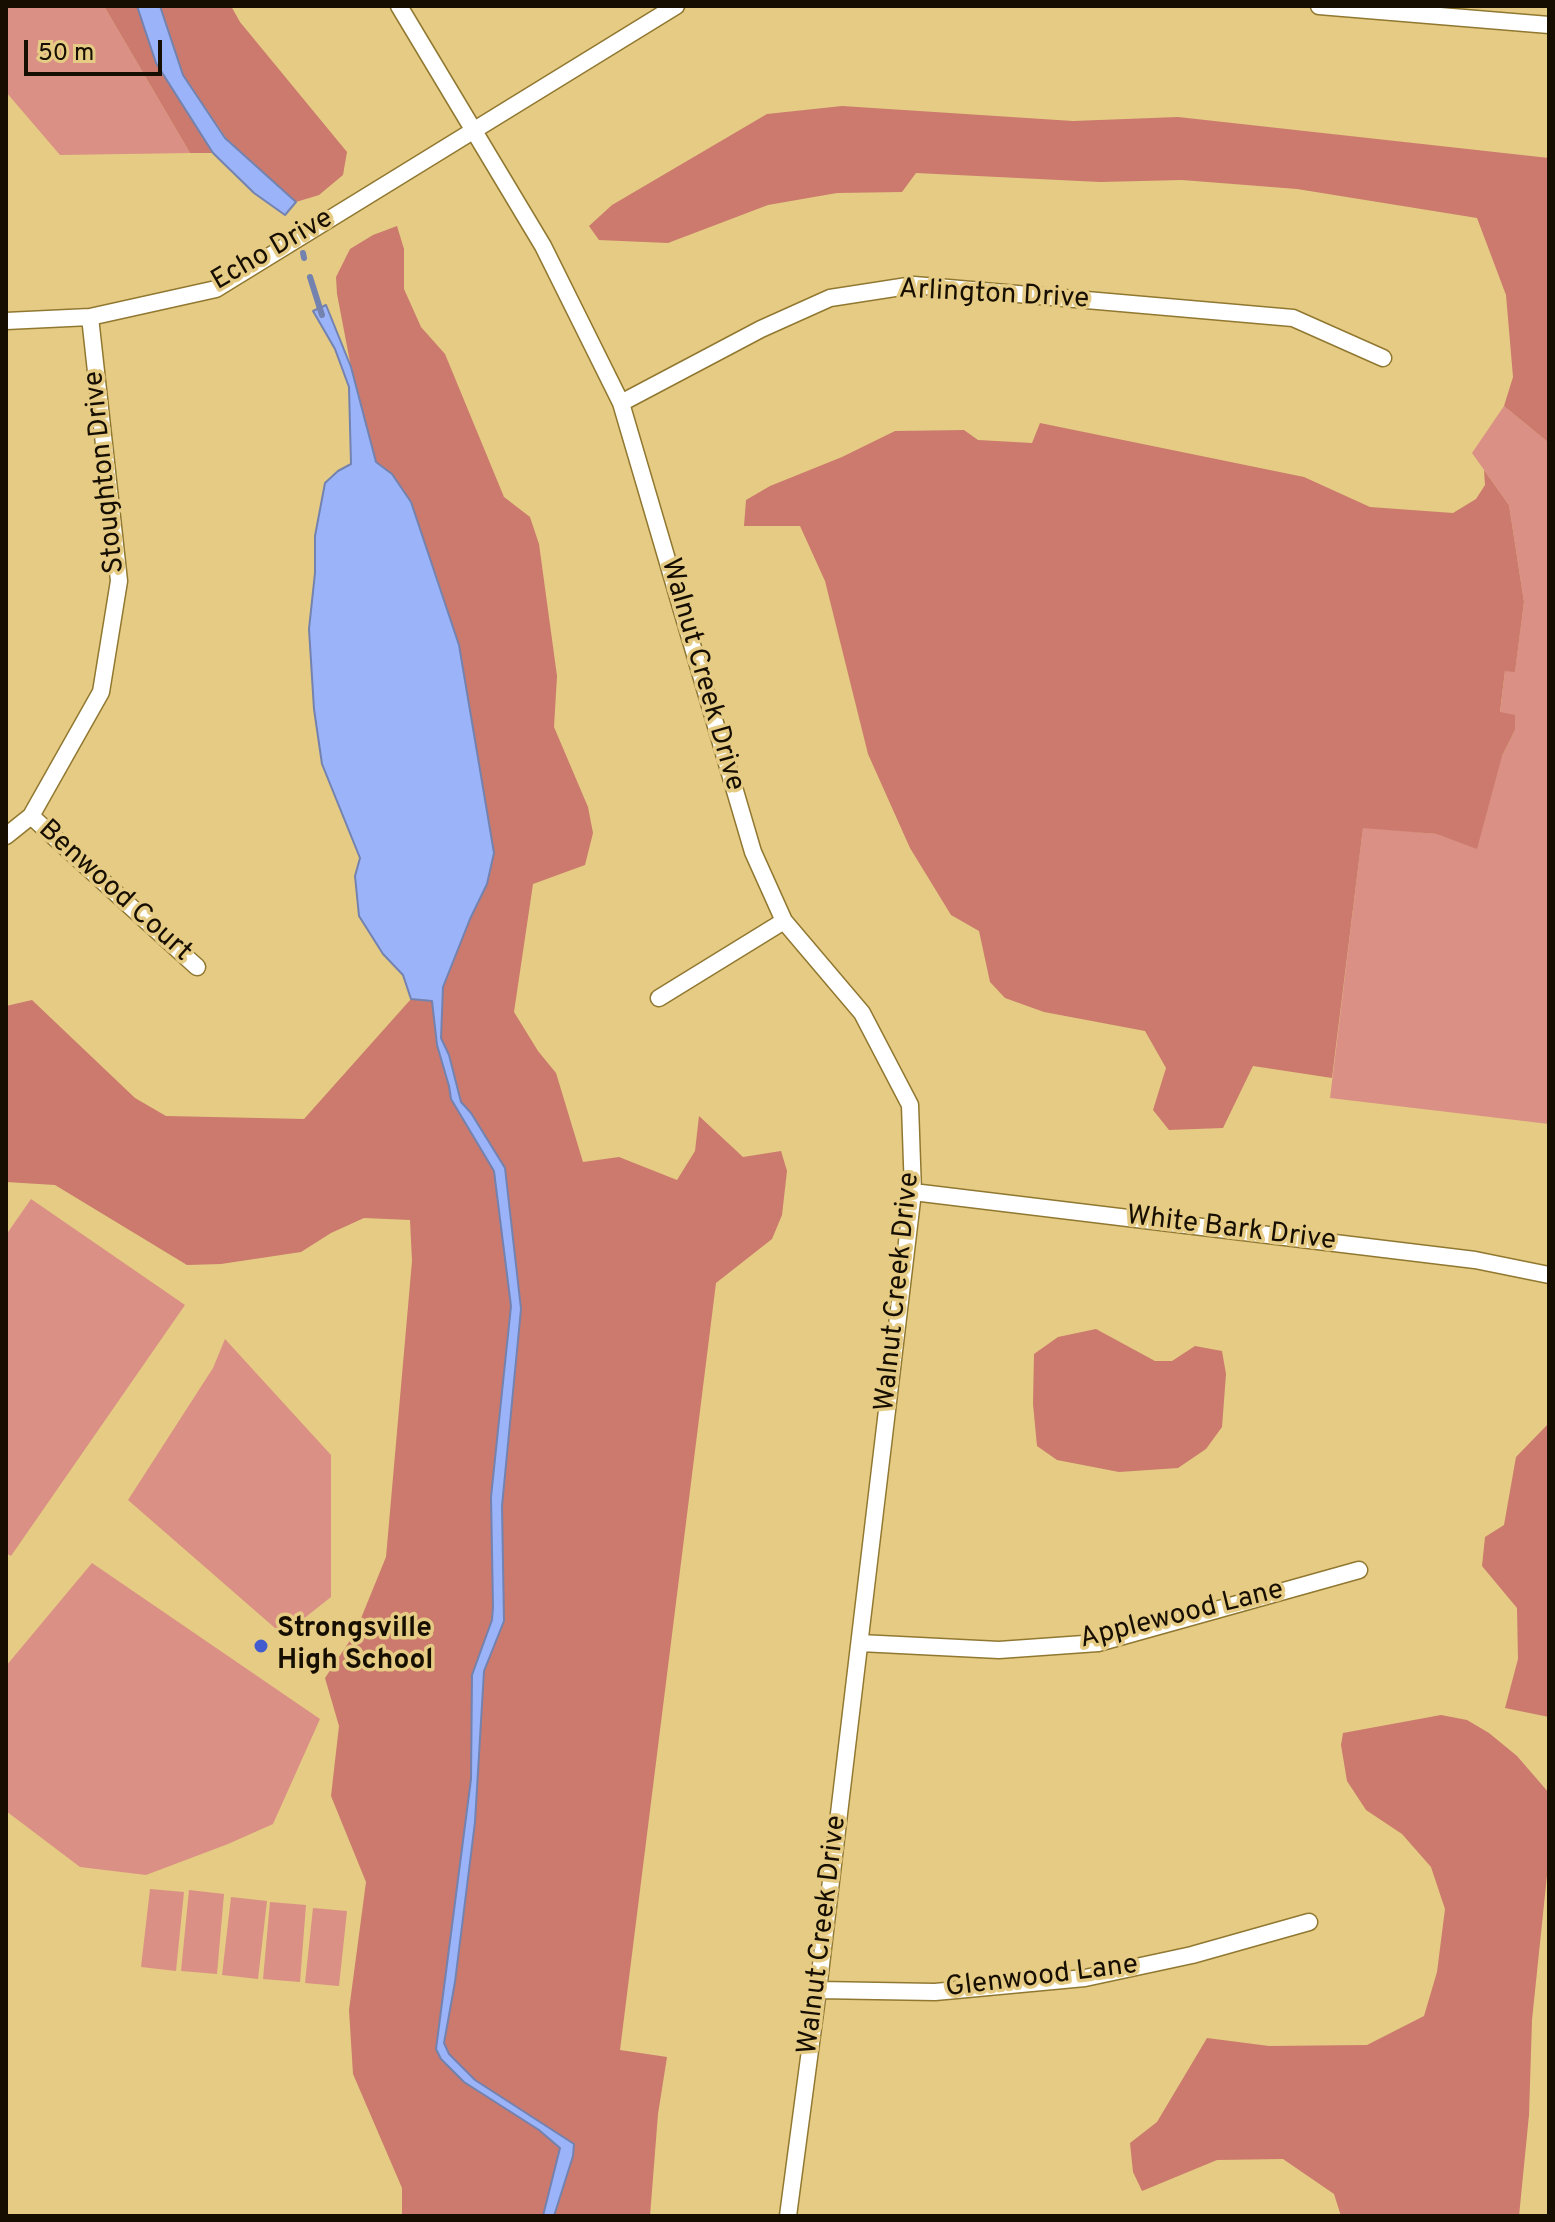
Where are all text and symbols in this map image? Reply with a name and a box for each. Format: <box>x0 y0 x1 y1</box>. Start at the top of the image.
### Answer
scale bar <box>28 24 166 74</box>
text: 50 m <box>38 39 94 69</box>
street label: Echo Drive <box>206 203 340 299</box>
street label: Arlington Drive <box>898 274 1090 318</box>
street label: Stoughton Drive <box>79 369 133 575</box>
street label: Walnut Creek Drive <box>652 555 750 795</box>
street label: Benwood Court <box>30 814 198 970</box>
street label: Walnut Creek Drive <box>870 1171 928 1413</box>
street label: White Bark Drive <box>1124 1200 1338 1260</box>
street label: Applewood Lane <box>1077 1574 1287 1658</box>
place label: Strongsville High School <box>277 1613 433 1679</box>
marker: Strongsville High School <box>252 1637 270 1655</box>
street label: Walnut Creek Drive <box>793 1814 855 2056</box>
street label: Glenwood Lane <box>944 1950 1140 2006</box>

